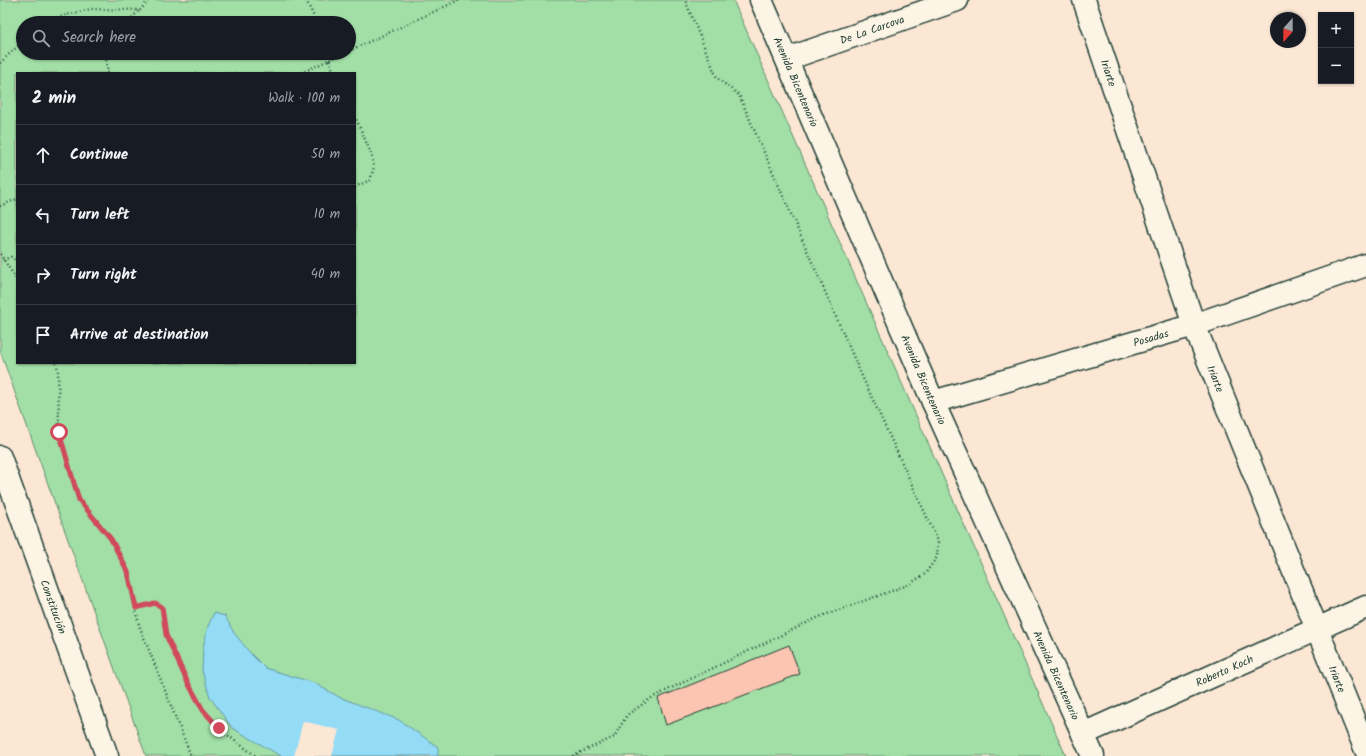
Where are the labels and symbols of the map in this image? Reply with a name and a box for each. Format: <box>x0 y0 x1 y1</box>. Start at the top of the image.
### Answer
street label: De La Carcova <box>838 11 907 50</box>
north arrow <box>1270 12 1306 48</box>
street label: Avenida Bicentenario <box>768 34 822 130</box>
street label: Iriarte <box>1095 57 1121 89</box>
street label: Posadas <box>1131 325 1171 352</box>
street label: Avenida Bicentenario <box>895 332 950 428</box>
street label: Iriarte <box>1201 363 1228 395</box>
route start <box>50 423 68 441</box>
street label: Constitución <box>35 577 71 637</box>
street label: Avenida Bicentenario <box>1027 628 1084 723</box>
street label: Roberto Koch <box>1193 651 1257 692</box>
street label: Iriarte <box>1323 663 1350 696</box>
route end <box>210 719 228 737</box>

